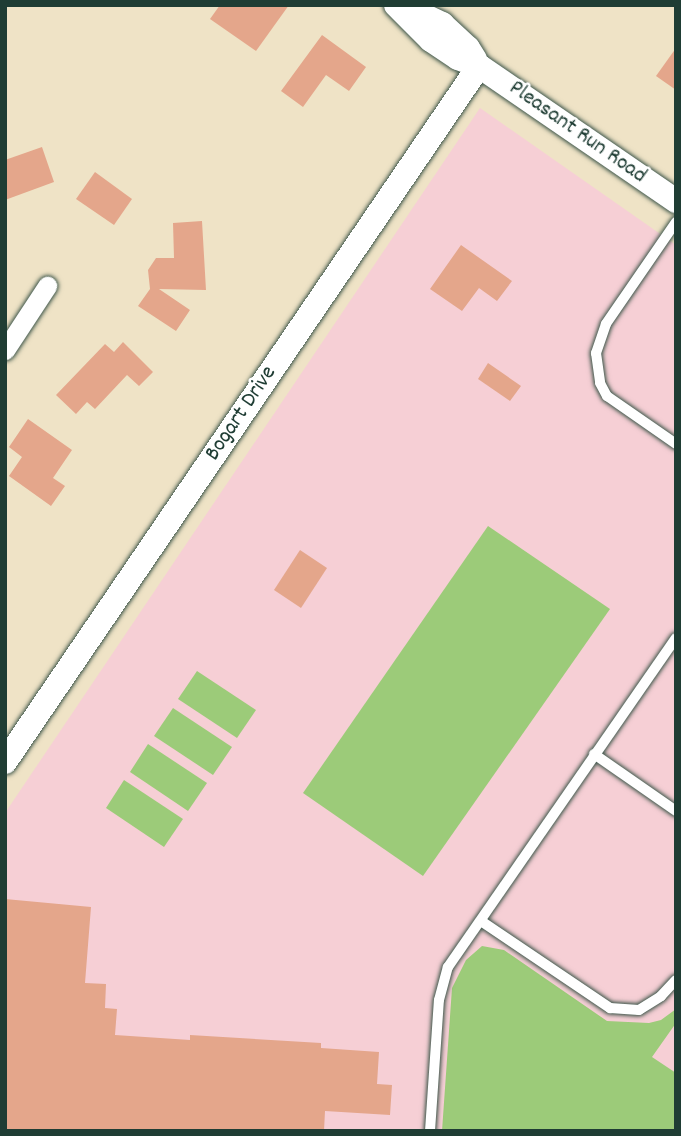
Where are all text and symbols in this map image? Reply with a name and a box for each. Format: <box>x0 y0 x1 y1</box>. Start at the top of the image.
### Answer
street label: Pleasant Run Road <box>503 75 651 191</box>
street label: Bogart Drive <box>200 361 284 467</box>

